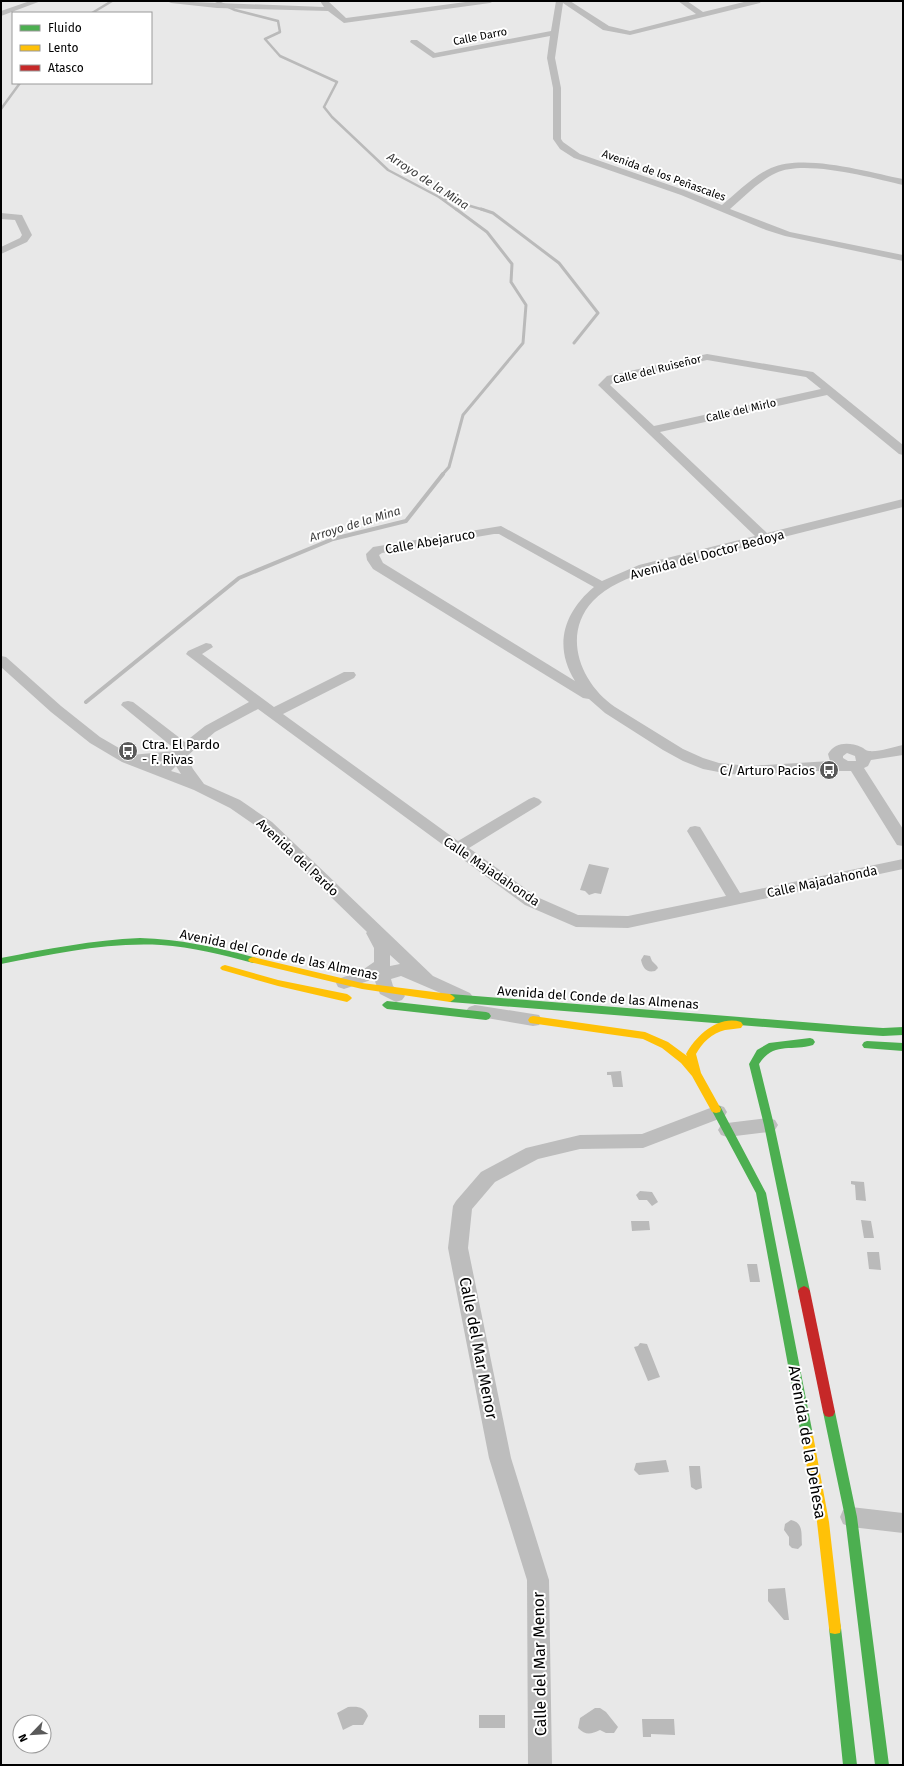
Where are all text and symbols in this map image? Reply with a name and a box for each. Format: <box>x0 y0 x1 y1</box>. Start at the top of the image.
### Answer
legend <box>12 12 152 84</box>
text: Fluido <box>48 21 82 35</box>
street label: Calle Darro <box>452 25 508 48</box>
text: Lento <box>48 41 78 55</box>
text: Atasco <box>48 61 84 75</box>
street label: Avenida de los Peñascales <box>600 147 727 204</box>
water label: Arroyo de la Mina <box>384 149 472 213</box>
street label: Calle del Ruiseñor <box>612 352 703 387</box>
street label: Calle del Mirlo <box>705 396 777 425</box>
water label: Arroyo de la Mina <box>307 503 402 545</box>
street label: Calle Abejaruco <box>384 526 476 557</box>
street label: Avenida del Doctor Bedoya <box>628 527 786 582</box>
place label: Ctra. El Pardo - F. Rivas <box>142 737 220 767</box>
bus stop icon: Ctra. El Pardo - F. Rivas <box>117 740 139 762</box>
bus stop icon: C/ Arturo Pacios <box>818 759 840 781</box>
place label: C/ Arturo Pacios <box>720 763 815 778</box>
street label: Avenida del Pardo <box>254 816 342 899</box>
street label: Calle Majadahonda <box>441 834 543 909</box>
street label: Calle Majadahonda <box>766 862 879 901</box>
street label: Avenida del Conde de las Almenas <box>179 926 379 983</box>
street label: Avenida del Conde de las Almenas <box>497 983 699 1012</box>
street label: Calle del Mar Menor <box>455 1275 502 1422</box>
street label: Avenida de la Dehesa <box>785 1364 830 1520</box>
street label: Calle del Mar Menor <box>529 1591 550 1736</box>
north arrow <box>12 1714 52 1754</box>
text: N <box>16 1732 31 1744</box>

